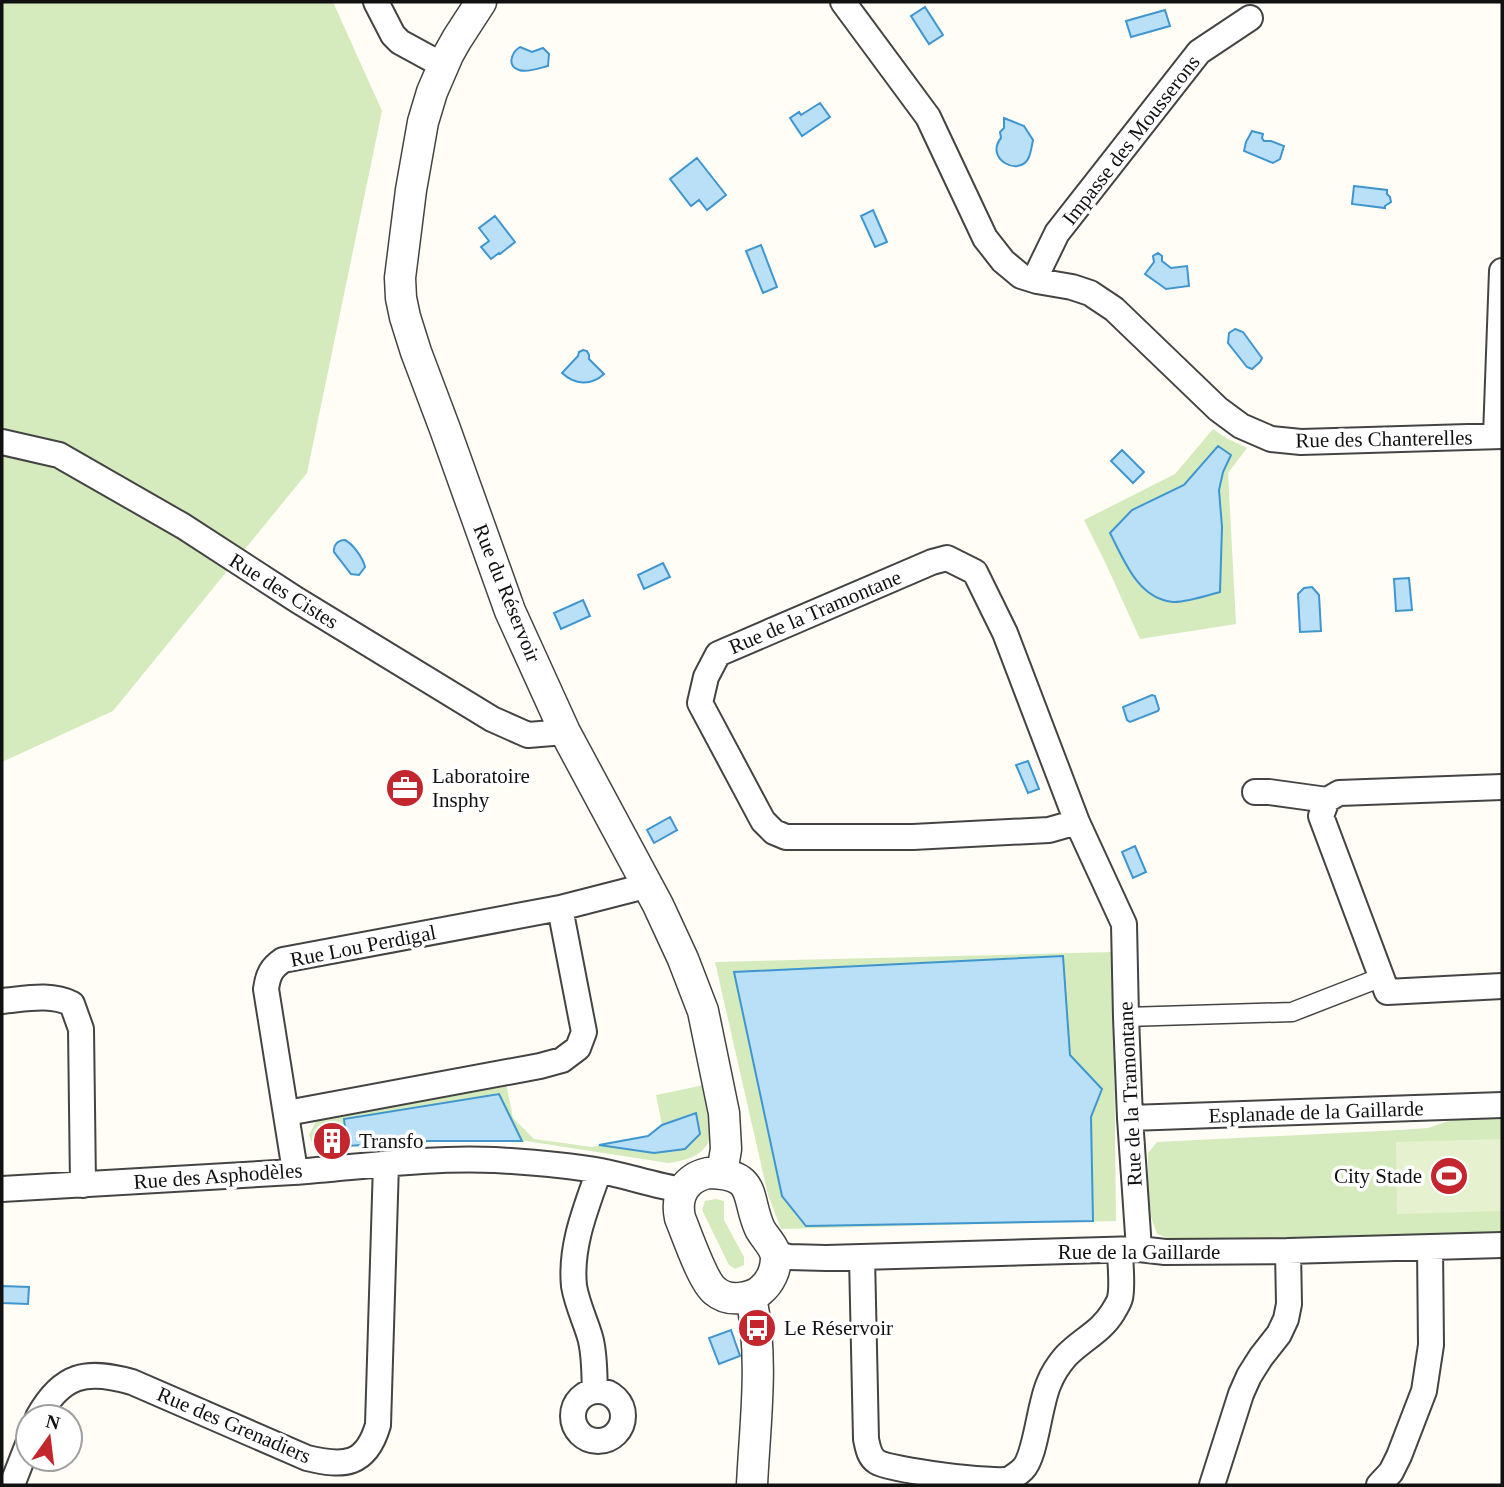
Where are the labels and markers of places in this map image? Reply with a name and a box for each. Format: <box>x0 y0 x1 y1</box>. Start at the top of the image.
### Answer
place label: Laboratoire Insphy <box>432 764 530 812</box>
office icon: Laboratoire Insphy <box>384 767 426 809</box>
building icon: Transfo <box>311 1120 353 1162</box>
place label: Transfo <box>359 1129 424 1153</box>
sports icon: City Stade <box>1428 1155 1470 1197</box>
place label: City Stade <box>1334 1164 1422 1188</box>
bus stop icon: Le Réservoir <box>736 1307 778 1349</box>
place label: Le Réservoir <box>784 1316 893 1340</box>

